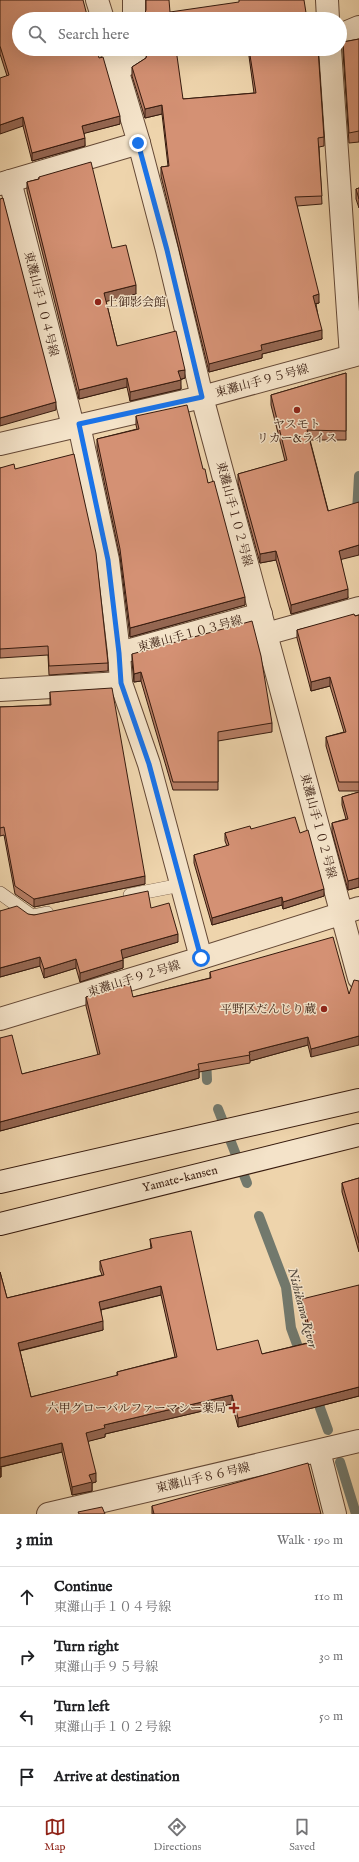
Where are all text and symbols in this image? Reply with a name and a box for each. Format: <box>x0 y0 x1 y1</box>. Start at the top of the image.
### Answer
search box <box>12 12 347 56</box>
icon: search <box>26 23 48 45</box>
text: Search here <box>58 25 129 44</box>
route end <box>129 134 147 152</box>
street label: 東灘山手１０４号線 <box>21 250 61 358</box>
place label: 上御影会館 <box>106 295 166 310</box>
marker: 上御影会館 <box>93 297 103 307</box>
street label: 東灘山手９５号線 <box>214 361 310 401</box>
marker: ヤスモト リカー&ライス <box>292 405 302 415</box>
place label: ヤスモト リカー&ライス <box>257 417 337 446</box>
street label: 東灘山手１０２号線 <box>213 460 255 568</box>
street label: 東灘山手１０３号線 <box>136 613 244 655</box>
street label: 東灘山手１０２号線 <box>297 772 339 880</box>
route start <box>192 949 210 967</box>
street label: 東灘山手９２号線 <box>86 958 182 1000</box>
place label: 平野区だんじり蔵 <box>220 1002 316 1017</box>
marker: 平野区だんじり蔵 <box>319 1004 329 1014</box>
street label: Yamate-kansen <box>141 1162 220 1196</box>
water label: Nishikawa River <box>283 1266 321 1351</box>
place label: 六甲グローバルファーマシー薬局 <box>47 1401 226 1416</box>
marker: 六甲グローバルファーマシー薬局 <box>229 1403 239 1413</box>
street label: 東灘山手８６号線 <box>155 1460 251 1496</box>
text: 3 min <box>16 1530 53 1551</box>
text: Walk · 190 m <box>277 1532 343 1549</box>
text: Continue <box>54 1577 112 1596</box>
icon: ahead <box>16 1586 38 1608</box>
text: 110 m <box>314 1588 343 1605</box>
text: 東灘山手１０４号線 <box>54 1599 171 1616</box>
text: Turn right <box>54 1637 119 1656</box>
icon: right <box>16 1646 38 1668</box>
text: 30 m <box>319 1648 343 1665</box>
text: 東灘山手９５号線 <box>54 1659 158 1676</box>
text: Turn left <box>54 1697 110 1716</box>
icon: left <box>16 1706 38 1728</box>
text: 50 m <box>319 1708 343 1725</box>
text: 東灘山手１０２号線 <box>54 1719 171 1736</box>
icon: arrive <box>16 1766 38 1788</box>
text: Arrive at destination <box>54 1767 180 1786</box>
tab: Map <box>44 1816 66 1854</box>
tab: Directions <box>154 1816 201 1854</box>
tab: Saved <box>289 1816 315 1854</box>

